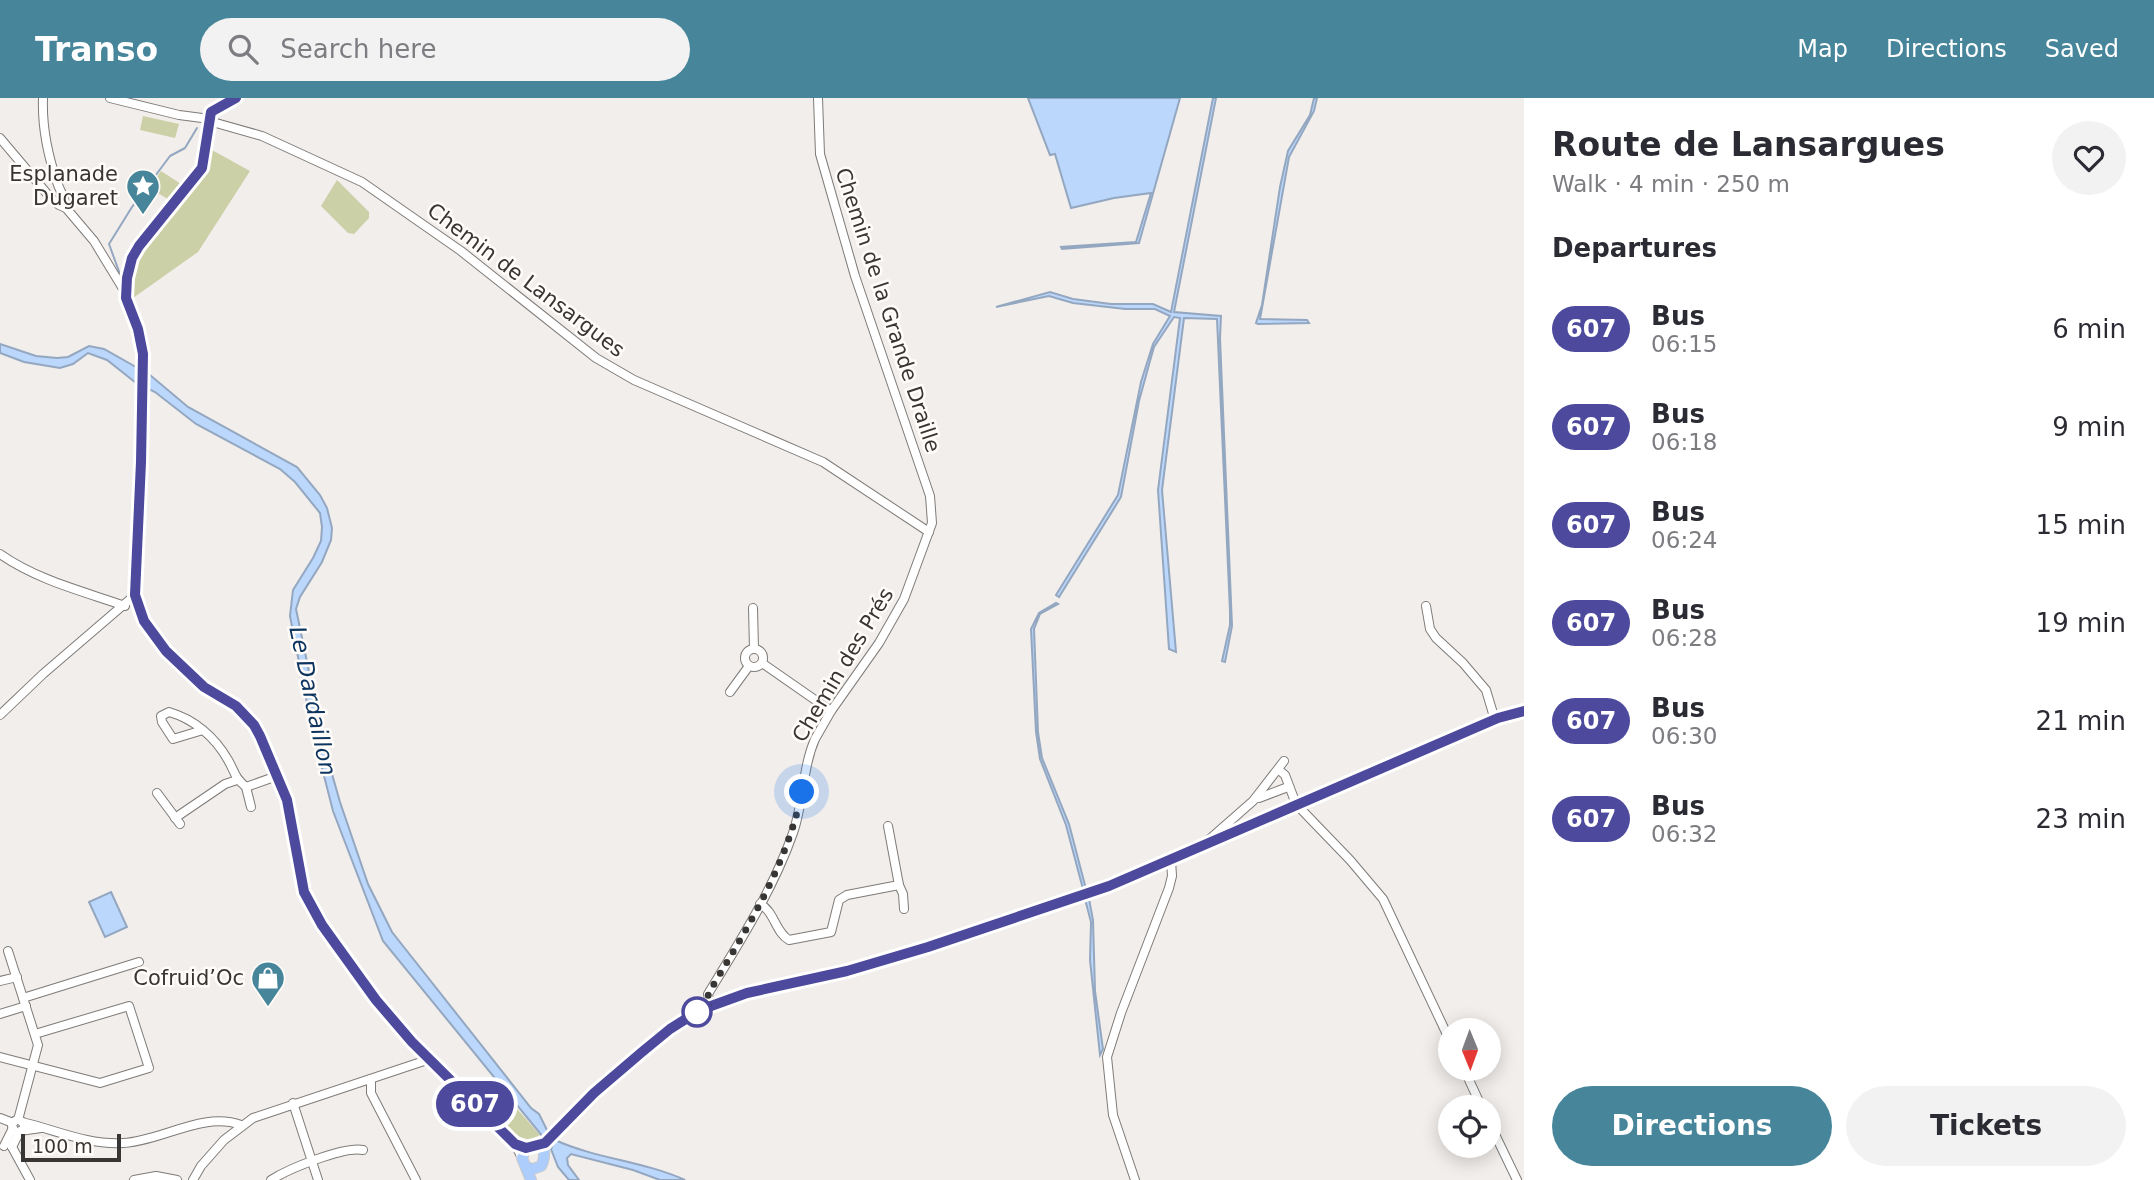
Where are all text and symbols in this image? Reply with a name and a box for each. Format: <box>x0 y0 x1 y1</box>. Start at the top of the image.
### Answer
search box <box>200 18 690 81</box>
text: Transo <box>35 30 158 69</box>
icon: search <box>224 30 262 68</box>
text: Search here <box>280 34 436 64</box>
text: Map <box>1797 35 1848 63</box>
text: Directions <box>1886 35 2007 63</box>
text: Saved <box>2045 35 2119 63</box>
button: heart <box>2052 121 2126 195</box>
text: Route de Lansargues <box>1552 125 1945 164</box>
place label: Esplanade Dugaret <box>9 162 118 210</box>
street label: Chemin de la Grande Draille <box>831 165 945 455</box>
place icon: Esplanade Dugaret <box>124 167 162 216</box>
text: Walk · 4 min · 250 m <box>1552 171 1790 197</box>
street label: Chemin de Lansargues <box>423 198 629 362</box>
text: Departures <box>1552 233 1717 263</box>
text: Bus <box>1651 301 1705 331</box>
text: 6 min <box>2052 314 2126 344</box>
text: 607 <box>1566 315 1616 343</box>
text: 06:15 <box>1651 331 1717 357</box>
text: Bus <box>1651 399 1705 429</box>
text: 9 min <box>2052 412 2126 442</box>
text: 607 <box>1566 413 1616 441</box>
text: 06:18 <box>1651 429 1717 455</box>
text: Bus <box>1651 497 1705 527</box>
text: 15 min <box>2036 510 2126 540</box>
text: 607 <box>1566 511 1616 539</box>
text: 06:24 <box>1651 527 1717 553</box>
street label: Chemin des Prés <box>788 584 898 746</box>
text: Bus <box>1651 595 1705 625</box>
text: 19 min <box>2036 608 2126 638</box>
text: 607 <box>1566 609 1616 637</box>
water label: Le Dardaillon <box>284 624 342 778</box>
text: 06:28 <box>1651 625 1717 651</box>
text: Bus <box>1651 693 1705 723</box>
text: 21 min <box>2036 706 2126 736</box>
text: 607 <box>1566 707 1616 735</box>
text: 06:30 <box>1651 723 1717 749</box>
your location <box>784 774 819 809</box>
text: Bus <box>1651 791 1705 821</box>
text: 23 min <box>2036 804 2126 834</box>
text: 607 <box>1566 805 1616 833</box>
text: 06:32 <box>1651 821 1717 847</box>
shop icon: Cofruid’Oc <box>249 959 287 1008</box>
place label: Cofruid’Oc <box>133 966 244 990</box>
unlabelled marker <box>682 997 712 1027</box>
north arrow <box>1438 1018 1502 1082</box>
map controls <box>1438 1018 1501 1158</box>
line badge: 607 <box>435 1081 515 1127</box>
button: Directions <box>1552 1086 1832 1166</box>
button: Tickets <box>1846 1086 2126 1166</box>
text: 607 <box>450 1090 500 1118</box>
button: locate <box>1438 1095 1501 1158</box>
scale bar <box>21 1131 121 1163</box>
text: 100 m <box>32 1135 93 1157</box>

